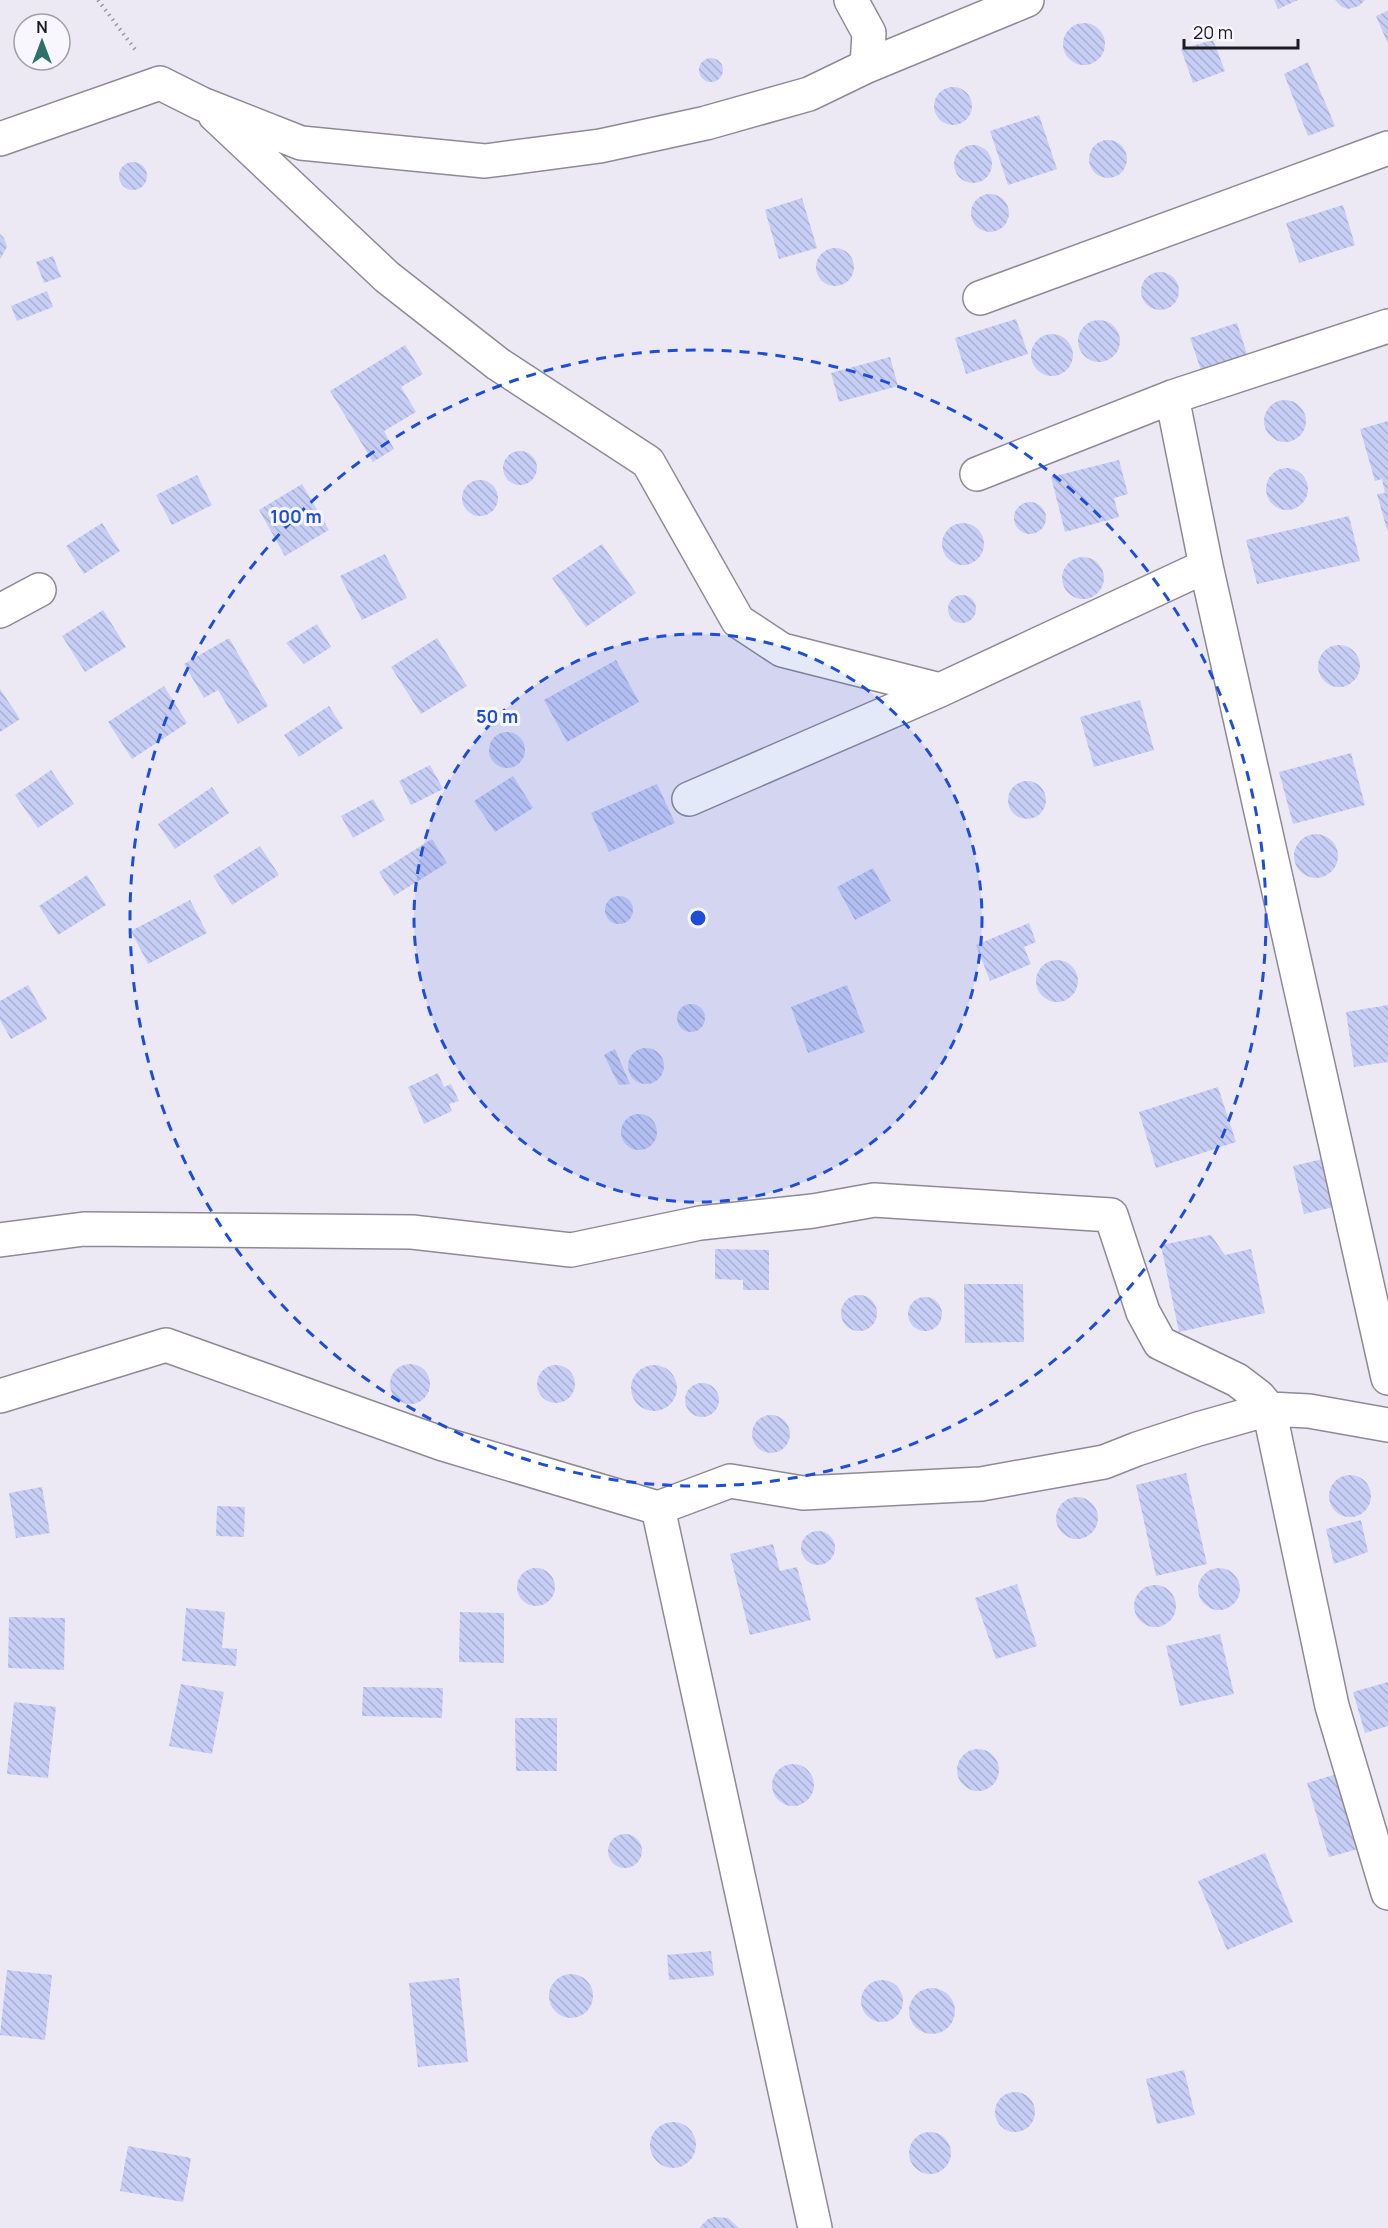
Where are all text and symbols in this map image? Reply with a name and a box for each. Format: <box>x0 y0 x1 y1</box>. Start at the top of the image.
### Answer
north arrow <box>12 12 72 72</box>
scale bar <box>1184 12 1298 50</box>
text: N <box>36 16 48 38</box>
text: 20 m <box>1193 20 1233 44</box>
text: 100 m <box>270 504 322 528</box>
text: 50 m <box>476 704 518 728</box>
centre of rings <box>688 908 708 928</box>

